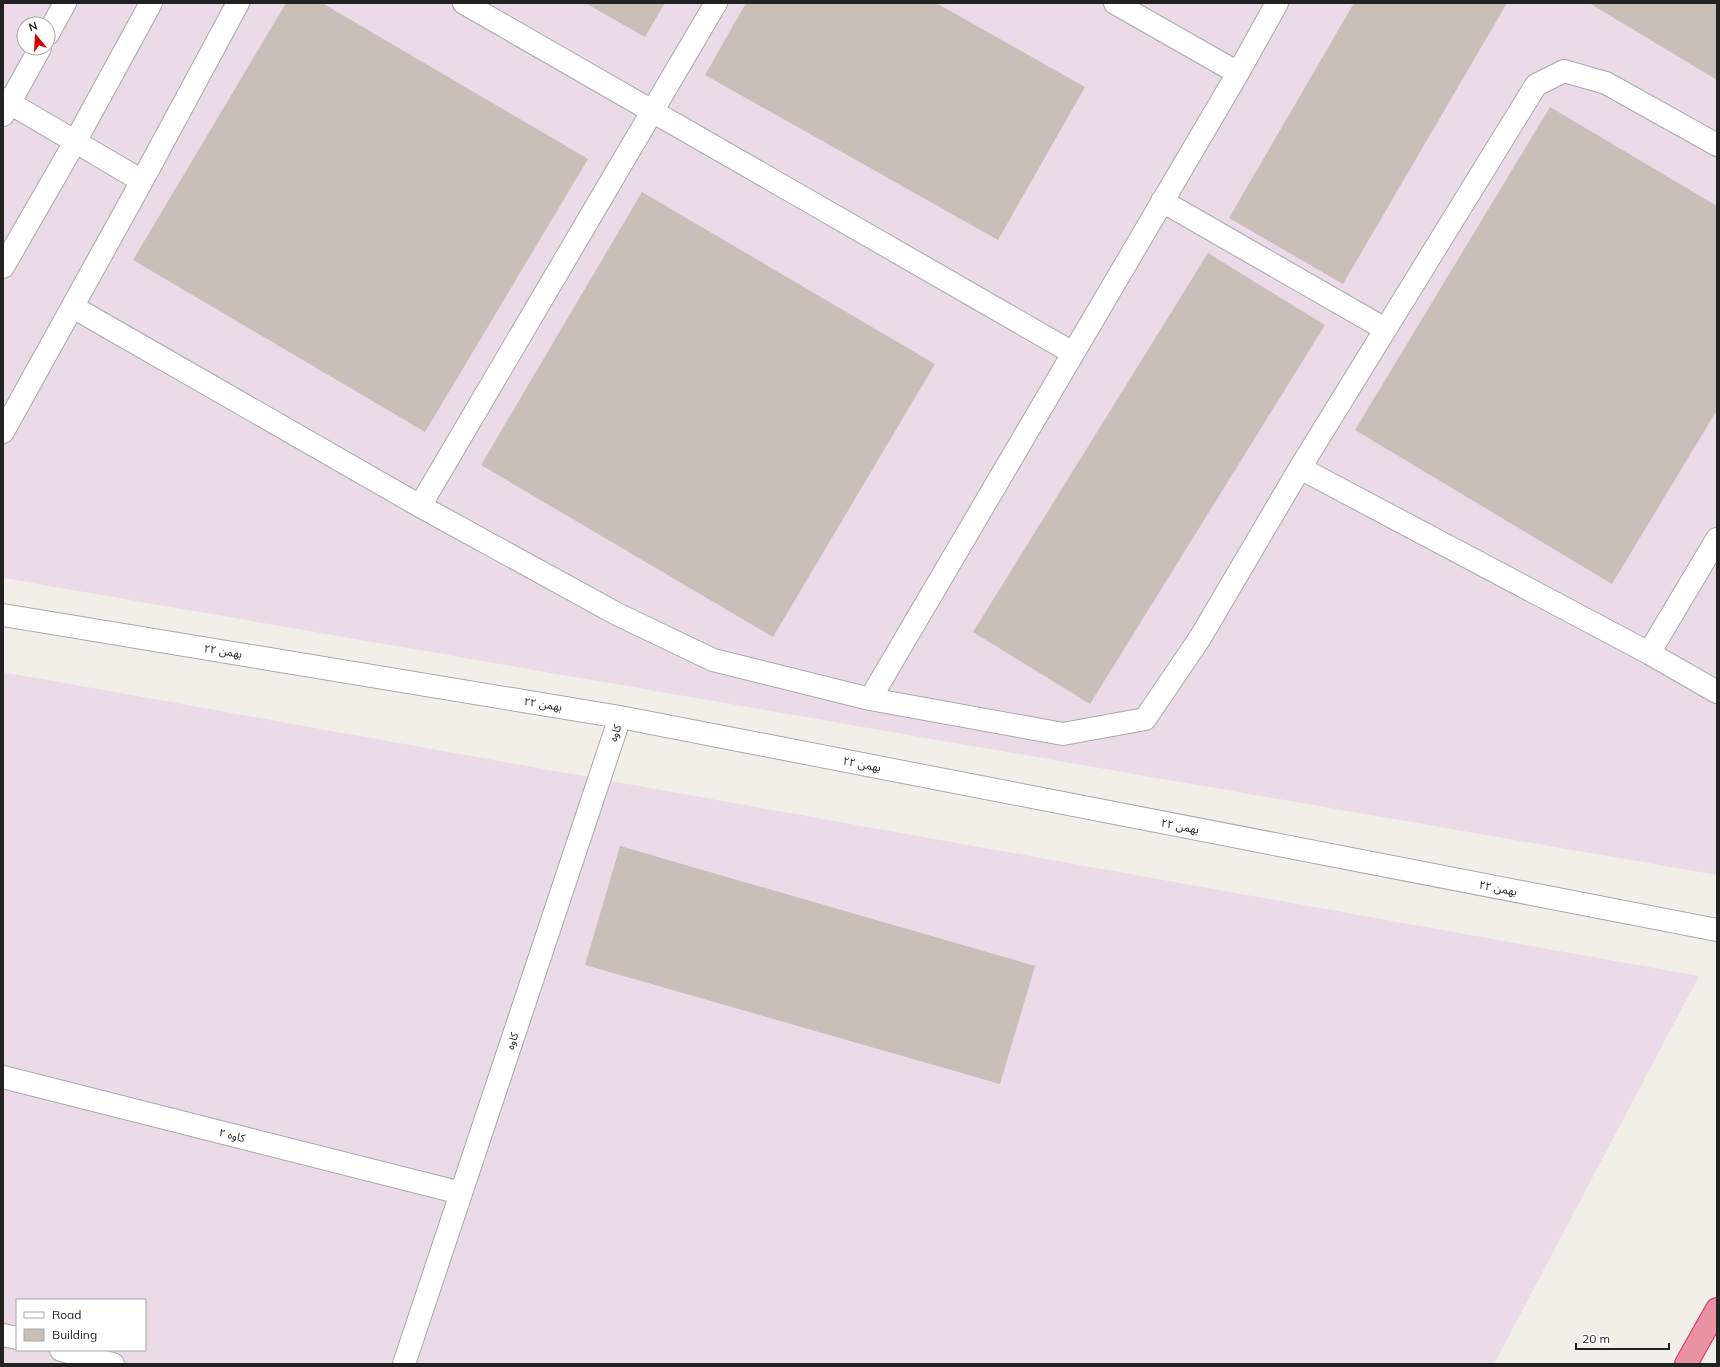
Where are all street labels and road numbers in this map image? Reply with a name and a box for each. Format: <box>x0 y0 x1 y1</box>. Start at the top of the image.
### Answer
street label: ۲۲ بهمن <box>203 641 243 661</box>
street label: ۲۲ بهمن <box>523 694 563 714</box>
street label: کاوه <box>606 722 624 743</box>
street label: ۲۲ بهمن <box>842 753 882 775</box>
street label: ۲۲ بهمن <box>1160 815 1200 837</box>
street label: ۲۲ بهمن <box>1478 877 1518 899</box>
street label: کاوه <box>503 1030 521 1051</box>
street label: کاوه ۲ <box>218 1125 247 1145</box>

